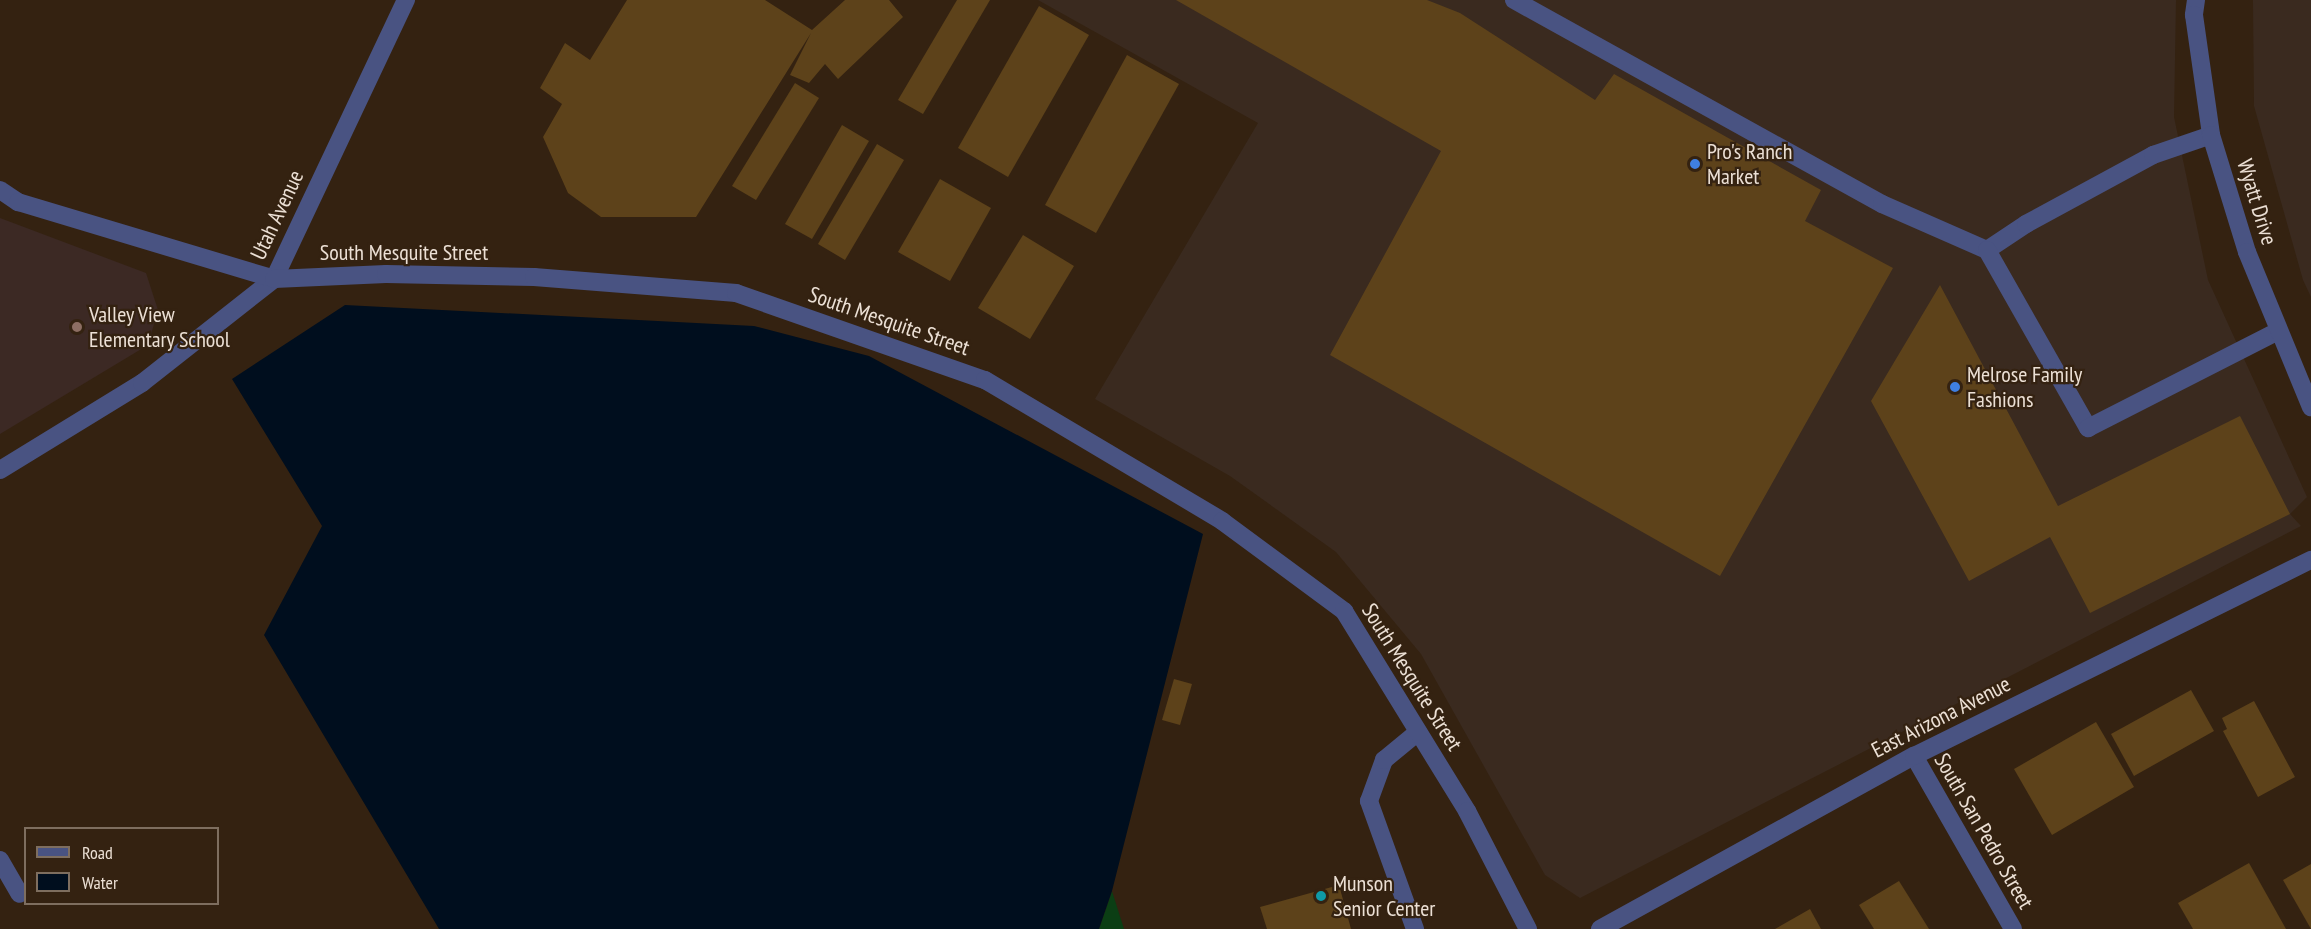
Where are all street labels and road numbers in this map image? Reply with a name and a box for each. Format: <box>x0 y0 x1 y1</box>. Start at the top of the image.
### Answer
street label: Wyatt Drive <box>2231 156 2283 248</box>
street label: Utah Avenue <box>245 166 309 264</box>
street label: South Mesquite Street <box>320 240 488 266</box>
street label: South Mesquite Street <box>805 281 973 361</box>
street label: South Mesquite Street <box>1356 599 1468 755</box>
street label: East Arizona Avenue <box>1867 670 2015 764</box>
street label: South San Pedro Street <box>1929 749 2039 913</box>

